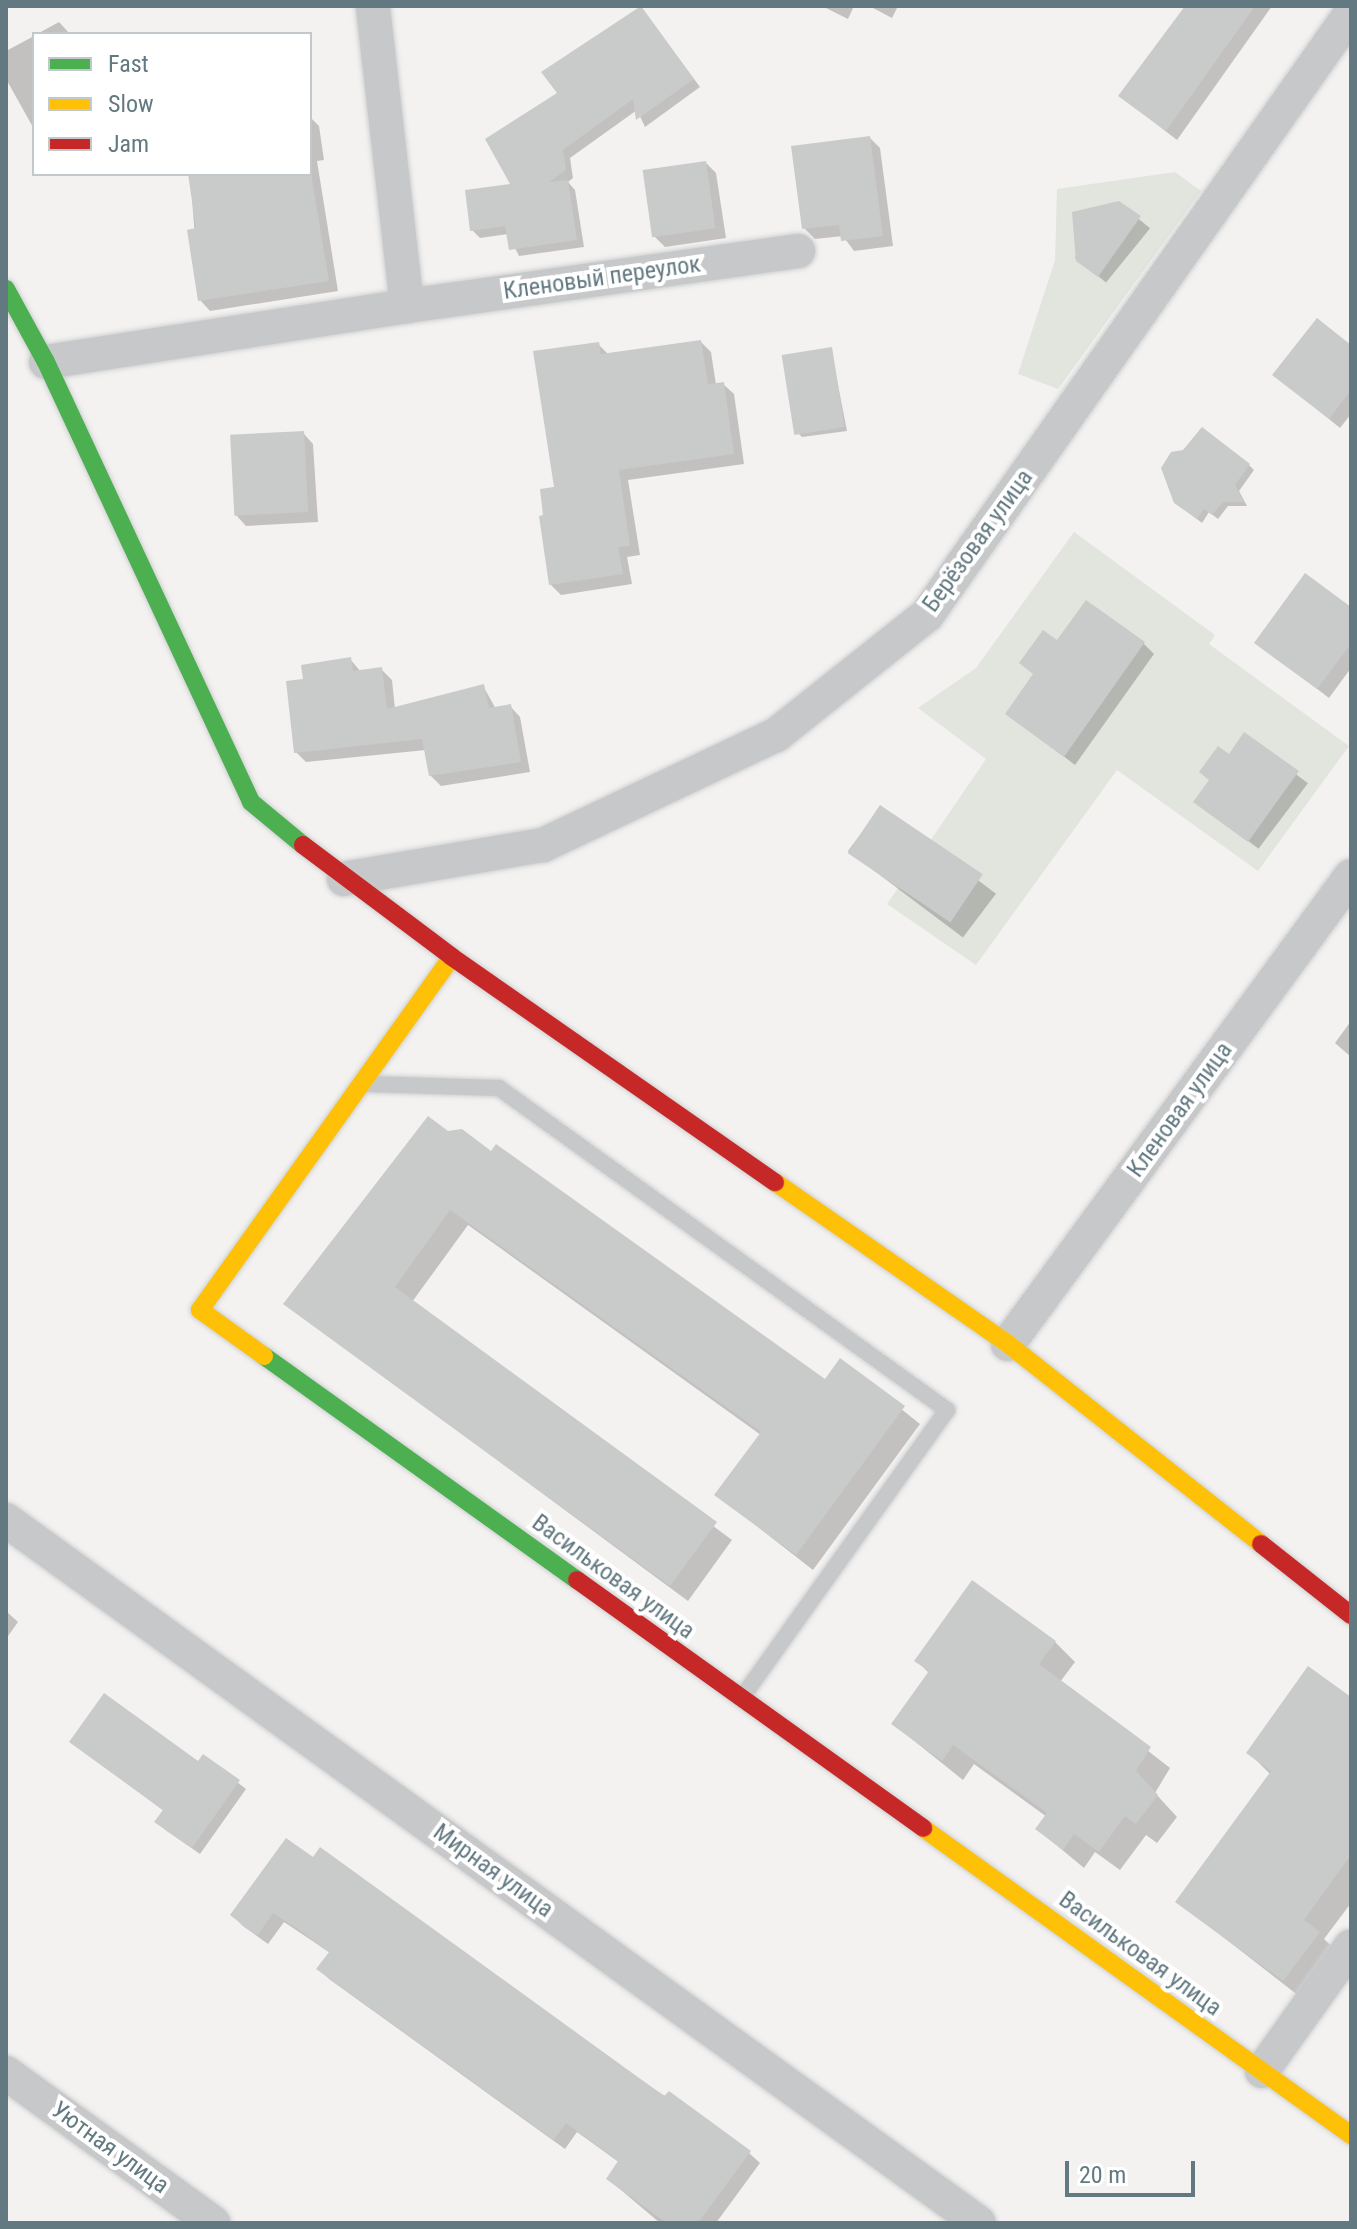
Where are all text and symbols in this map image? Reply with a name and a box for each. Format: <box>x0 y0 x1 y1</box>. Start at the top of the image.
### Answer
legend <box>32 32 312 176</box>
text: Fast <box>108 50 149 78</box>
text: Slow <box>108 90 154 118</box>
text: Jam <box>108 130 149 158</box>
street label: Кленовый переулок <box>501 250 703 306</box>
street label: Берёзовая улица <box>917 464 1039 618</box>
street label: Кленовая улица <box>1121 1037 1239 1183</box>
street label: Васильковая улица <box>526 1508 700 1646</box>
street label: Мирная улица <box>427 1818 559 1924</box>
street label: Васильковая улица <box>1053 1885 1227 2023</box>
street label: Уютная улица <box>46 2096 174 2200</box>
scale bar <box>1069 2145 1199 2195</box>
text: 20 m <box>1079 2161 1126 2189</box>

